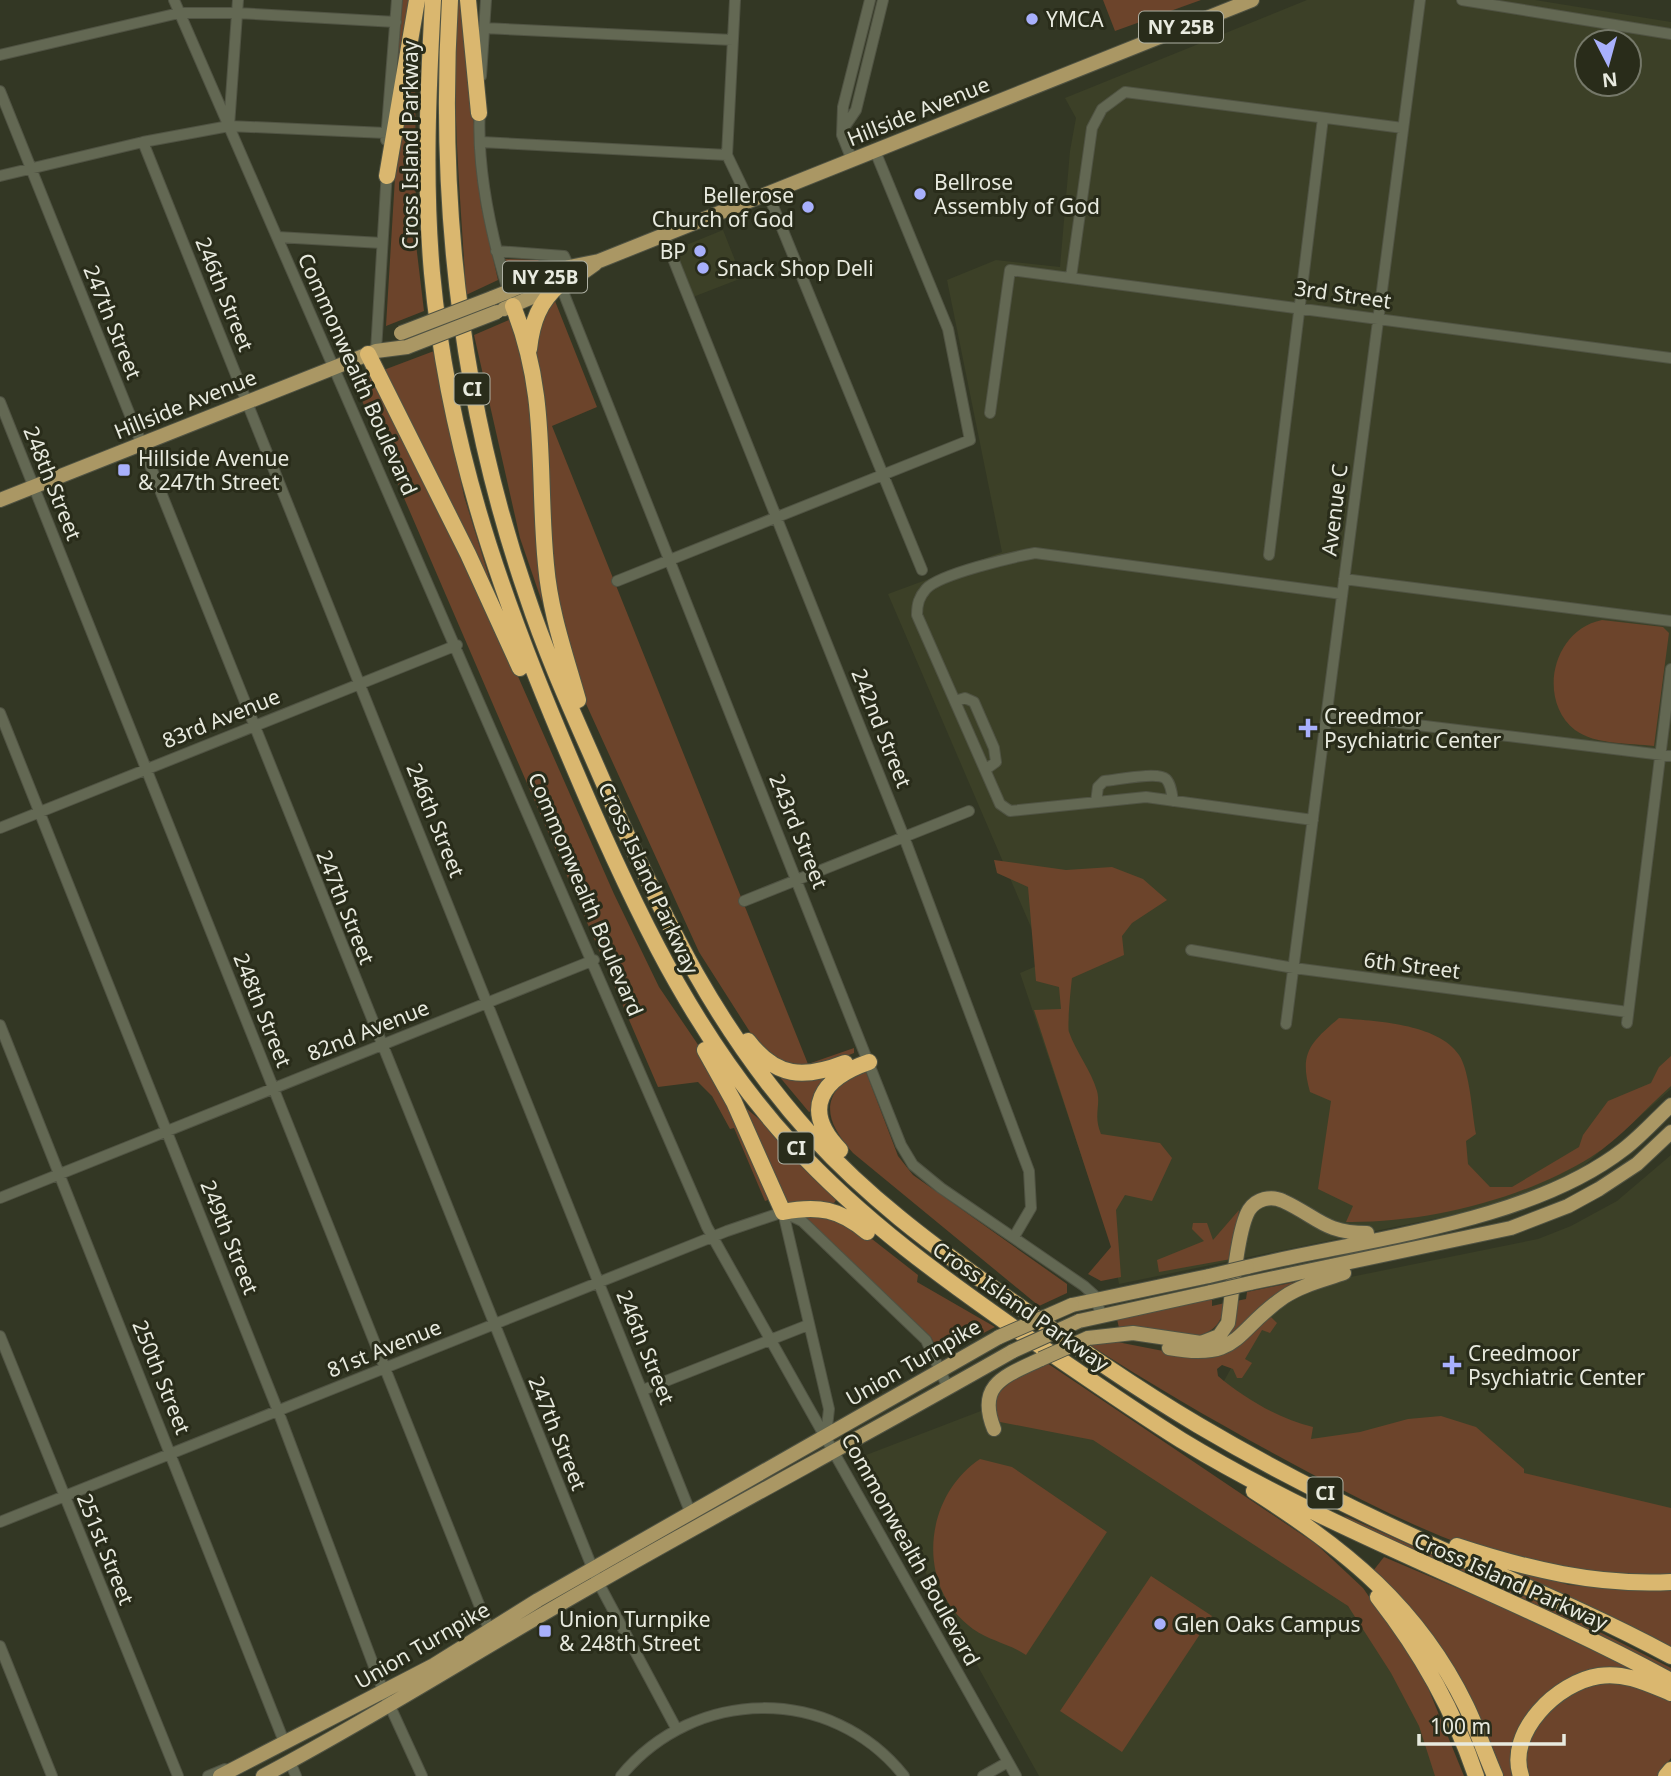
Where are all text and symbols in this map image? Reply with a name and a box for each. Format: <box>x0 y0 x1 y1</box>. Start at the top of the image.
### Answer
place label: YMCA <box>1046 5 1104 33</box>
marker: YMCA <box>1024 11 1040 27</box>
road number: NY 25B <box>1139 12 1223 42</box>
north arrow <box>1573 28 1643 98</box>
street label: Cross Island Parkway <box>396 40 424 249</box>
text: N <box>1601 66 1619 94</box>
street label: Hillside Avenue <box>843 70 993 152</box>
place label: Bellrose Assembly of God <box>934 168 1100 220</box>
place label: Bellerose Church of God <box>652 181 794 233</box>
marker: Bellrose Assembly of God <box>912 186 928 202</box>
marker: Bellerose Church of God <box>800 199 816 215</box>
street label: 246th Street <box>189 233 261 356</box>
place label: BP <box>660 237 686 265</box>
marker: BP <box>692 243 708 259</box>
street label: Commonwealth Boulevard <box>292 248 424 500</box>
place label: Snack Shop Deli <box>717 254 874 282</box>
marker: Snack Shop Deli <box>695 260 711 276</box>
street label: 247th Street <box>77 261 149 384</box>
road number: NY 25B <box>503 262 587 292</box>
street label: 3rd Street <box>1293 273 1394 315</box>
street label: Hillside Avenue <box>110 363 260 445</box>
road number: CI <box>454 374 490 404</box>
street label: 248th Street <box>17 422 89 545</box>
place label: Hillside Avenue & 247th Street <box>138 444 289 496</box>
marker: Hillside Avenue & 247th Street <box>116 462 132 478</box>
street label: Avenue C <box>1314 462 1354 558</box>
street label: 242nd Street <box>845 664 919 792</box>
street label: 83rd Avenue <box>158 682 284 754</box>
place label: Creedmor Psychiatric Center <box>1324 702 1501 754</box>
marker: Creedmor Psychiatric Center <box>1298 718 1318 738</box>
street label: 246th Street <box>400 759 472 882</box>
street label: Commonwealth Boulevard <box>522 768 650 1020</box>
street label: 243rd Street <box>763 770 835 893</box>
street label: Cross Island Parkway <box>592 777 706 979</box>
street label: 247th Street <box>310 846 382 969</box>
street label: 6th Street <box>1362 945 1462 985</box>
street label: 248th Street <box>227 949 299 1072</box>
street label: 82nd Avenue <box>303 993 433 1067</box>
road number: CI <box>778 1132 814 1164</box>
street label: 249th Street <box>194 1176 266 1299</box>
street label: Cross Island Parkway <box>927 1235 1115 1378</box>
street label: 246th Street <box>610 1286 682 1409</box>
street label: 81st Avenue <box>323 1312 445 1384</box>
street label: Union Turnpike <box>840 1312 986 1412</box>
street label: 250th Street <box>126 1316 198 1439</box>
place label: Creedmoor Psychiatric Center <box>1468 1339 1645 1391</box>
marker: Creedmoor Psychiatric Center <box>1442 1355 1462 1375</box>
street label: 247th Street <box>522 1372 594 1495</box>
street label: Commonwealth Boulevard <box>835 1428 987 1670</box>
road number: CI <box>1308 1478 1342 1508</box>
street label: 251st Street <box>71 1489 141 1609</box>
street label: Cross Island Parkway <box>1410 1526 1612 1636</box>
street label: Union Turnpike <box>349 1595 495 1695</box>
place label: Union Turnpike & 248th Street <box>559 1605 711 1657</box>
place label: Glen Oaks Campus <box>1174 1610 1361 1638</box>
marker: Glen Oaks Campus <box>1152 1616 1168 1632</box>
marker: Union Turnpike & 248th Street <box>537 1623 553 1639</box>
scale bar <box>1419 1702 1564 1746</box>
text: 100 m <box>1430 1712 1491 1740</box>

